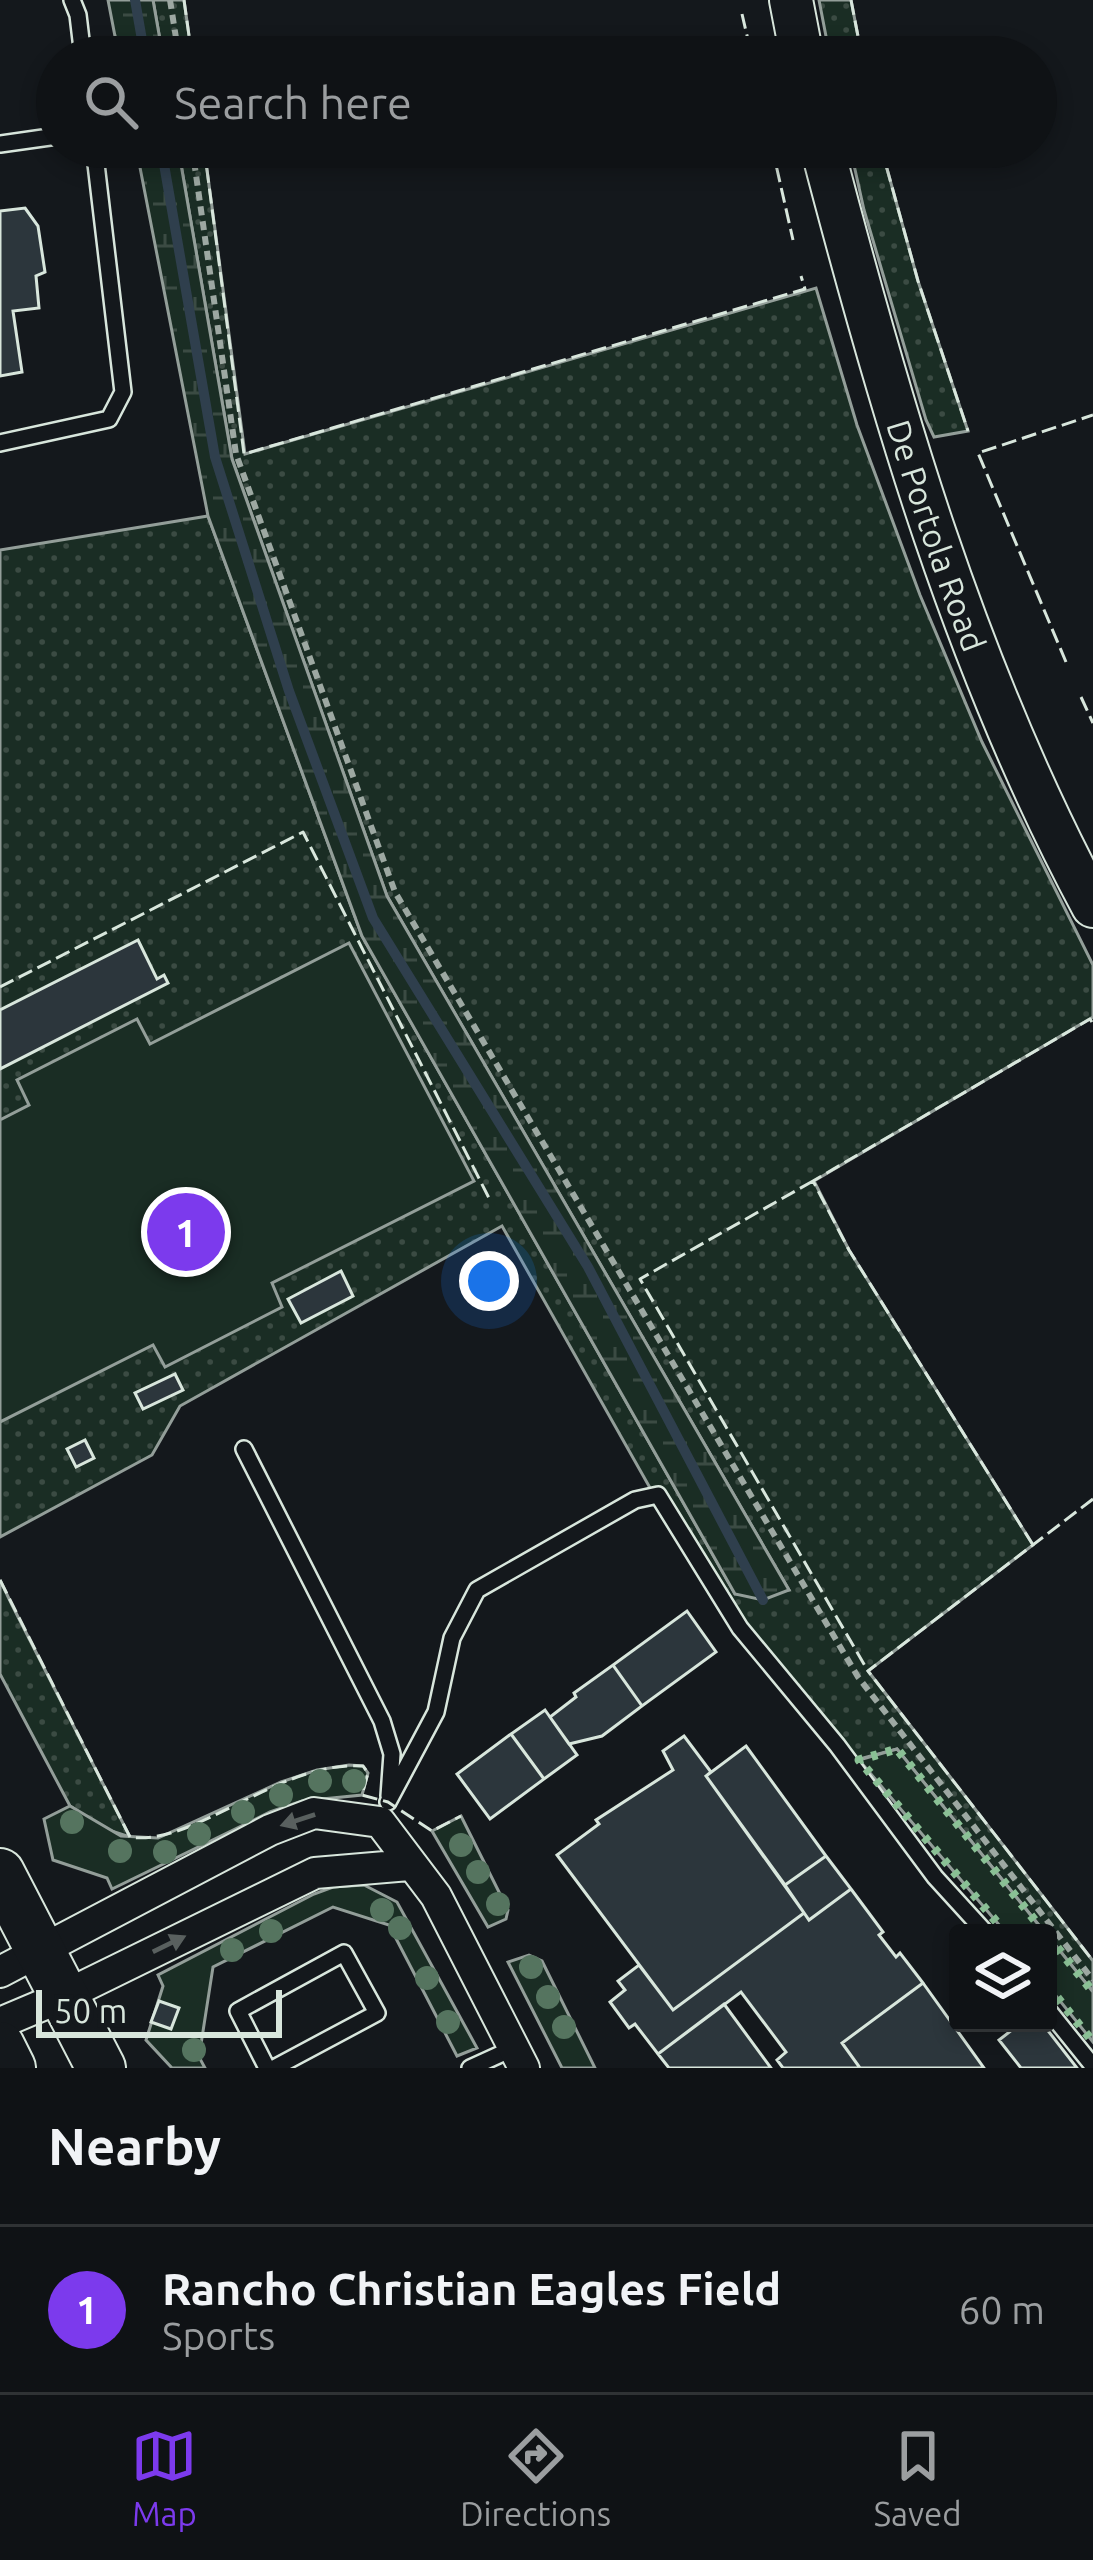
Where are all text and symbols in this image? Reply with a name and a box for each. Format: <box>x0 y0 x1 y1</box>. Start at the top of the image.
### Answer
search box <box>36 36 1057 168</box>
icon: search <box>78 69 144 135</box>
text: Search here <box>174 77 412 128</box>
street label: De Portola Road <box>881 415 994 656</box>
pin: 1 <box>147 1187 225 1277</box>
your location <box>459 1251 519 1311</box>
one-way arrow <box>279 1812 316 1831</box>
map controls <box>949 1924 1057 2032</box>
button: layers <box>949 1924 1057 2032</box>
one-way arrow <box>152 1934 187 1954</box>
scale bar <box>36 1984 282 2037</box>
text: 50 m <box>54 1992 127 2029</box>
text: Nearby <box>48 2117 221 2175</box>
text: Rancho Christian Eagles Field <box>162 2263 781 2314</box>
text: 1 <box>76 2288 98 2331</box>
text: 60 m <box>958 2288 1045 2331</box>
text: Sports <box>162 2314 275 2357</box>
tab: Map <box>131 2423 197 2532</box>
tab: Directions <box>460 2423 611 2532</box>
tab: Saved <box>874 2423 962 2532</box>

